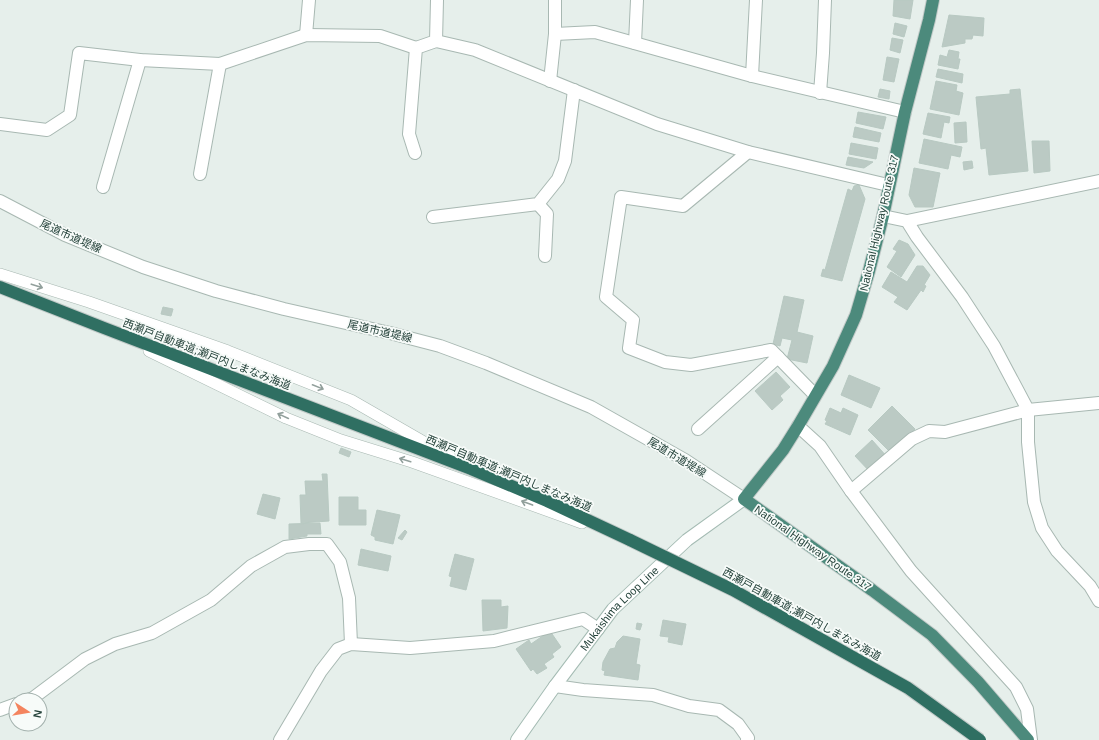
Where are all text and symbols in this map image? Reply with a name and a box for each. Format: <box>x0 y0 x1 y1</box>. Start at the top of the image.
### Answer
street label: National Highway Route 317 <box>857 154 901 292</box>
street label: 尾道市道堤線 <box>38 217 104 255</box>
one-way arrow <box>31 283 44 290</box>
street label: 西瀬戸自動車道;瀬戸内しまなみ海道 <box>121 316 293 392</box>
street label: 尾道市道堤線 <box>346 318 414 344</box>
one-way arrow <box>311 383 323 391</box>
one-way arrow <box>277 412 289 419</box>
street label: 西瀬戸自動車道;瀬戸内しまなみ海道 <box>424 432 594 514</box>
street label: 尾道市道堤線 <box>646 435 708 479</box>
one-way arrow <box>398 456 411 463</box>
one-way arrow <box>521 499 534 506</box>
street label: National Highway Route 317 <box>752 503 874 593</box>
street label: Mukaishima Loop Line <box>578 564 661 653</box>
street label: 西瀬戸自動車道;瀬戸内しまなみ海道 <box>721 565 883 663</box>
north arrow <box>8 692 48 732</box>
text: N <box>31 709 44 719</box>

